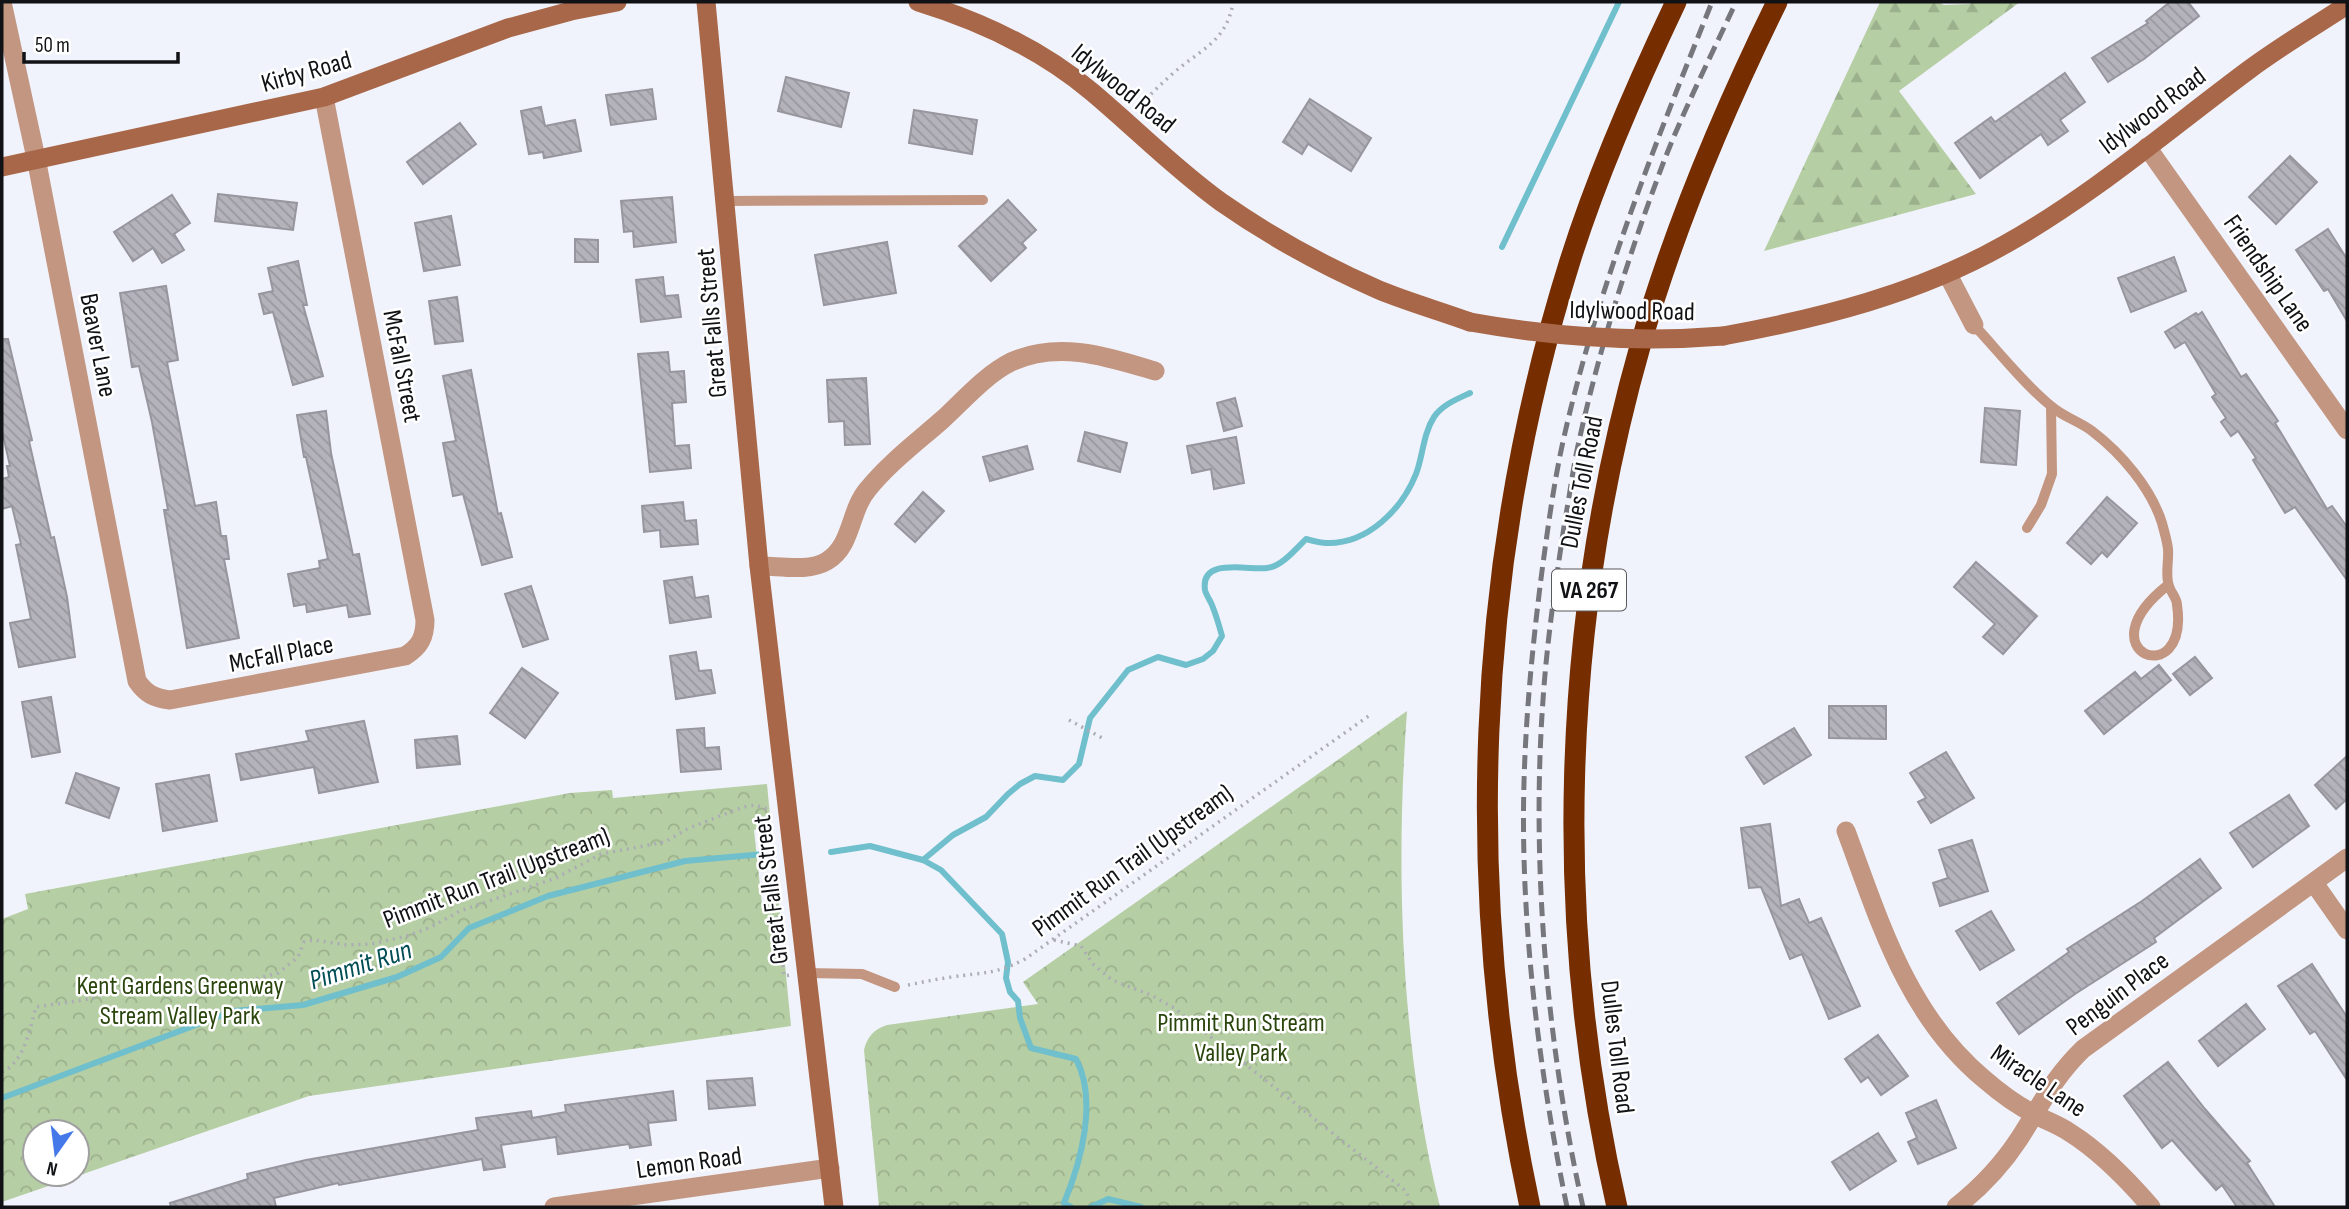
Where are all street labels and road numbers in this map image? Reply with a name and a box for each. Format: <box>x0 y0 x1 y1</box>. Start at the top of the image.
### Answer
street label: Idylwood Road <box>1065 38 1182 141</box>
street label: Kirby Road <box>258 45 355 100</box>
street label: Idylwood Road <box>2094 61 2212 161</box>
street label: Friendship Lane <box>2216 209 2319 338</box>
street label: Great Falls Street <box>691 247 734 399</box>
street label: Beaver Lane <box>72 291 123 400</box>
street label: Idylwood Road <box>1569 295 1695 328</box>
street label: McFall Street <box>375 307 428 425</box>
street label: Dulles Toll Road <box>1554 414 1610 551</box>
road number: VA 267 <box>1552 570 1626 610</box>
street label: McFall Place <box>226 629 336 680</box>
street label: Pimmit Run Trail (Upstream) <box>1027 778 1239 944</box>
street label: Great Falls Street <box>747 813 796 966</box>
street label: Pimmit Run Trail (Upstream) <box>379 821 614 936</box>
street label: Penguin Place <box>2060 946 2175 1043</box>
street label: Dulles Toll Road <box>1593 979 1640 1116</box>
street label: Miracle Lane <box>1985 1038 2092 1124</box>
street label: Lemon Road <box>635 1141 744 1186</box>

